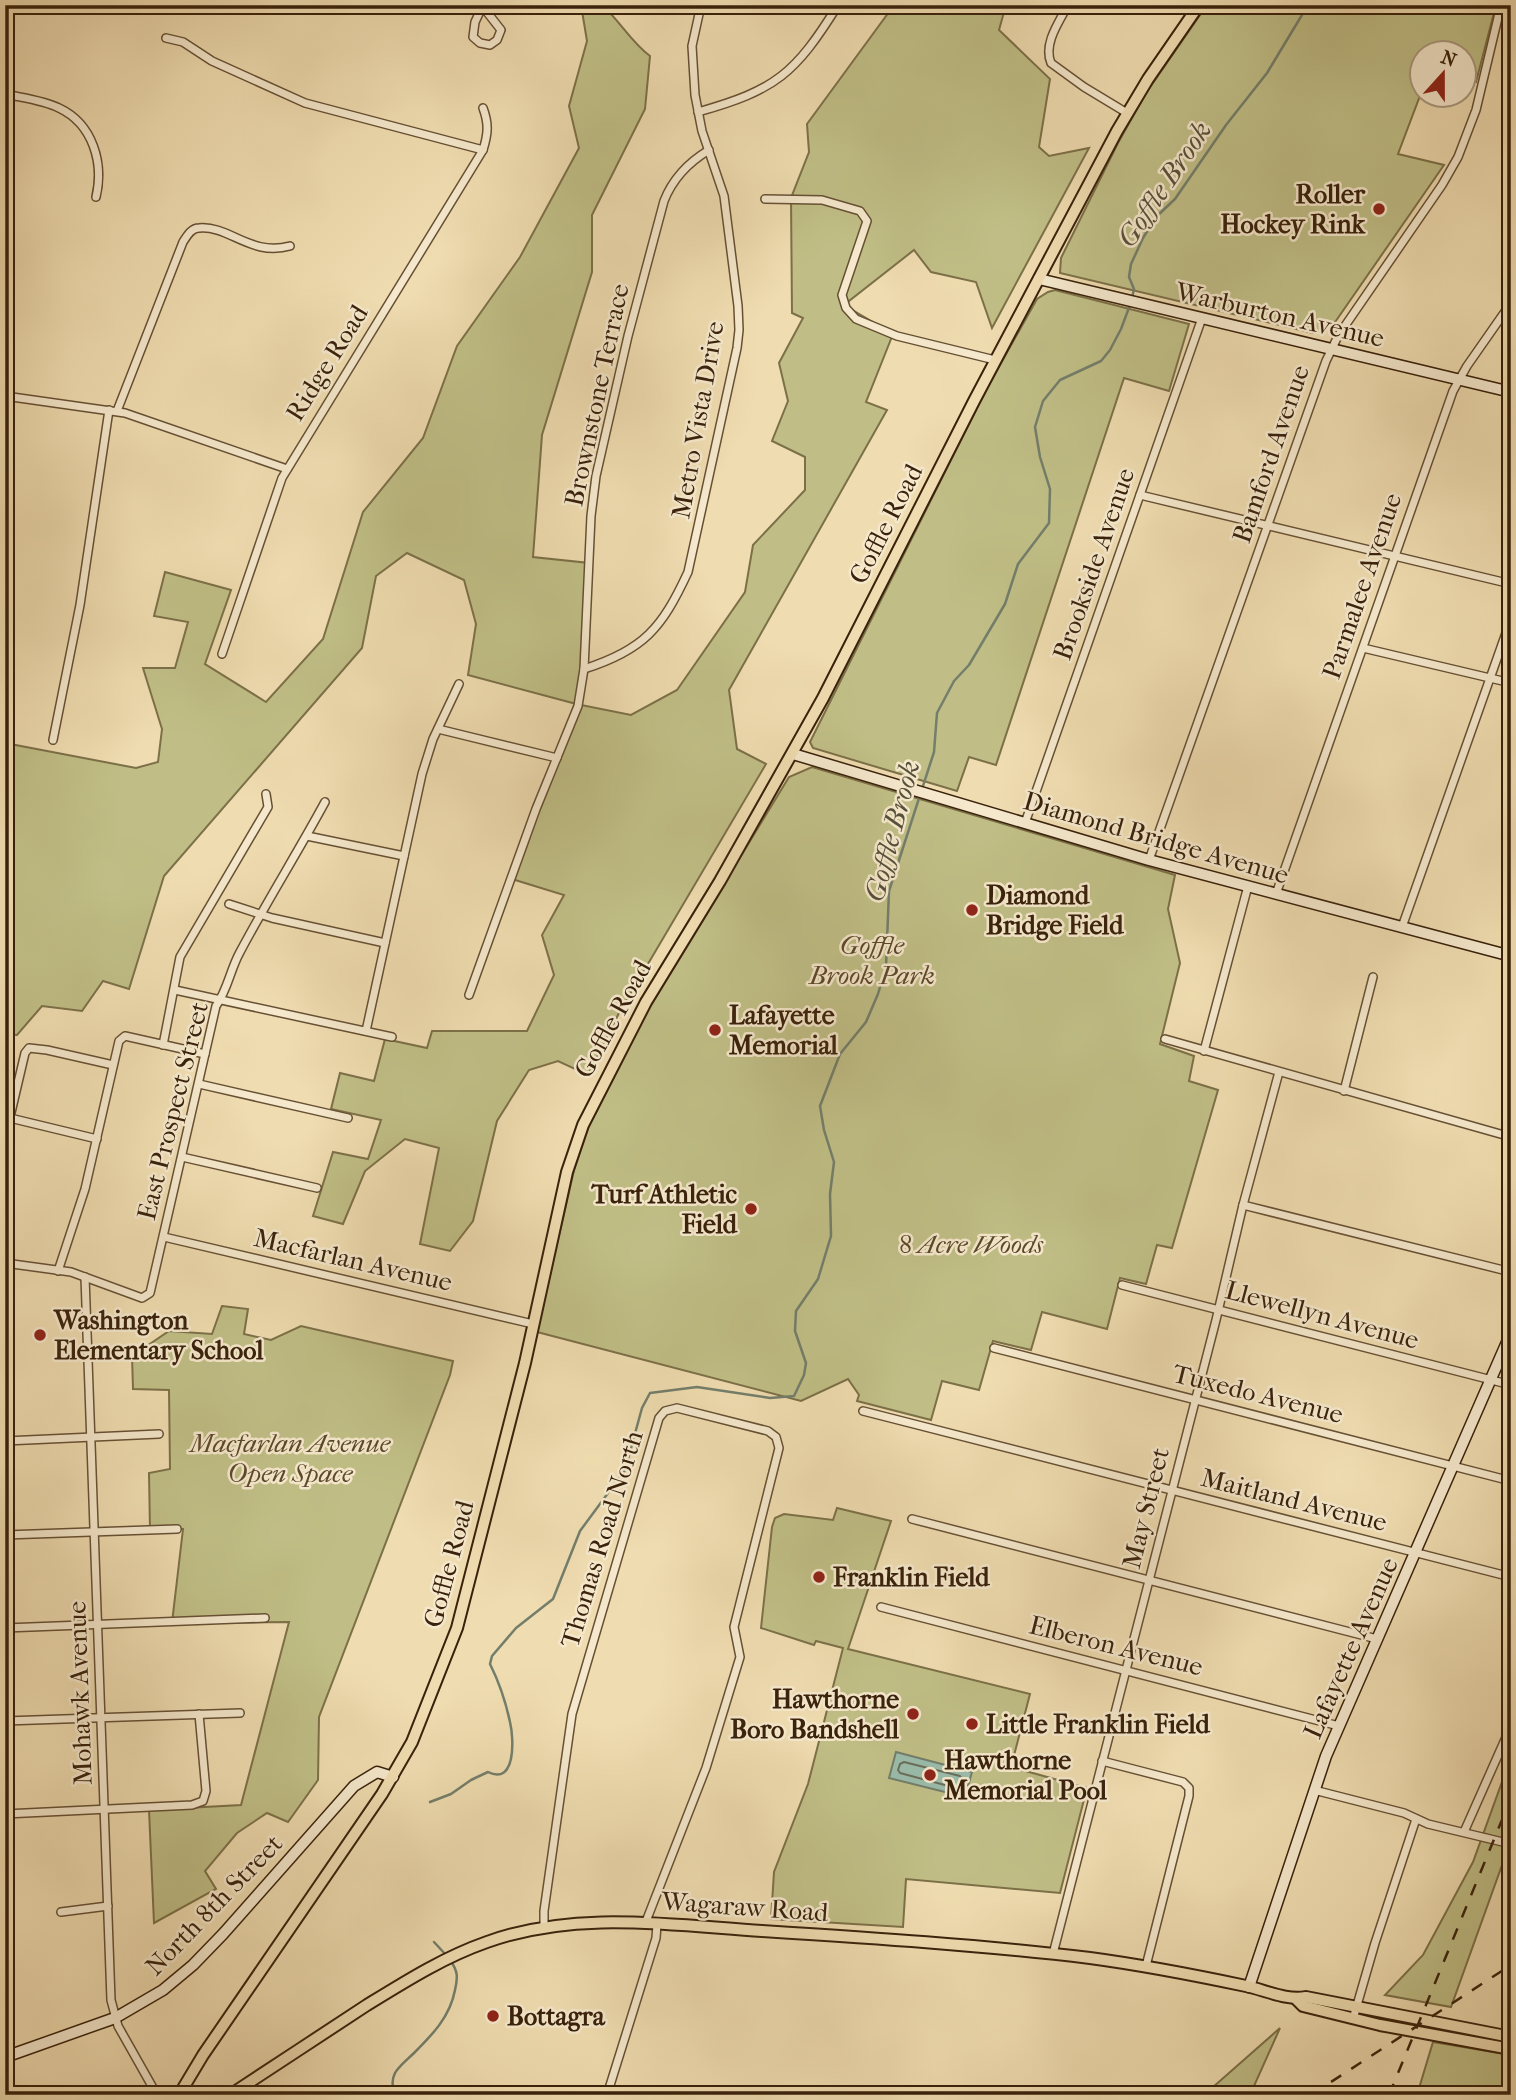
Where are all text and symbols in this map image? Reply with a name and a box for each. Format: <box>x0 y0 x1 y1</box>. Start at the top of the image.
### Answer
north arrow <box>1408 38 1478 108</box>
text: N <box>1438 46 1460 72</box>
water label: Goffle Brook <box>1110 115 1218 253</box>
place label: Roller Hockey Rink <box>1220 179 1367 240</box>
marker: Roller Hockey Rink <box>1371 201 1387 217</box>
street label: Warburton Avenue <box>1172 276 1387 354</box>
street label: Brownstone Terrace <box>558 281 636 509</box>
street label: Ridge Road <box>279 299 375 427</box>
street label: Metro Vista Drive <box>665 319 731 521</box>
street label: Bamford Avenue <box>1226 361 1316 547</box>
street label: Goffle Road <box>843 458 930 589</box>
street label: Brookside Avenue <box>1047 464 1141 664</box>
street label: Parmalee Avenue <box>1316 489 1408 683</box>
water label: Goffle Brook <box>857 757 927 905</box>
street label: Diamond Bridge Avenue <box>1020 785 1292 891</box>
place label: Diamond Bridge Field <box>986 880 1124 941</box>
marker: Diamond Bridge Field <box>964 902 980 918</box>
park label: Goffle Brook Park <box>807 930 935 991</box>
street label: Goffle Road <box>568 954 658 1083</box>
street label: East Prospect Street <box>131 998 215 1223</box>
place label: Lafayette Memorial <box>729 1000 839 1061</box>
marker: Lafayette Memorial <box>707 1022 723 1038</box>
place label: Turf Athletic Field <box>591 1179 738 1240</box>
marker: Turf Athletic Field <box>743 1201 759 1217</box>
street label: Macfarlan Avenue <box>251 1222 455 1298</box>
park label: 8 Acre Woods <box>899 1229 1044 1260</box>
street label: Llewellyn Avenue <box>1222 1274 1422 1356</box>
place label: Washington Elementary School <box>53 1305 264 1366</box>
marker: Washington Elementary School <box>32 1327 48 1343</box>
street label: Tuxedo Avenue <box>1170 1358 1346 1430</box>
street label: Thomas Road North <box>554 1426 650 1651</box>
park label: Macfarlan Avenue Open Space <box>188 1428 392 1489</box>
street label: May Street <box>1116 1444 1176 1572</box>
street label: Maitland Avenue <box>1198 1462 1390 1538</box>
street label: Goffle Road <box>417 1496 481 1631</box>
street label: Lafayette Avenue <box>1297 1552 1405 1743</box>
place label: Franklin Field <box>832 1562 990 1593</box>
marker: Franklin Field <box>811 1569 827 1585</box>
street label: Mohawk Avenue <box>61 1600 99 1786</box>
street label: Elberon Avenue <box>1026 1609 1206 1683</box>
place label: Hawthorne Boro Bandshell <box>730 1684 900 1745</box>
marker: Hawthorne Boro Bandshell <box>905 1706 921 1722</box>
place label: Little Franklin Field <box>986 1709 1210 1740</box>
marker: Little Franklin Field <box>964 1716 980 1732</box>
place label: Hawthorne Memorial Pool <box>944 1745 1108 1806</box>
marker: Hawthorne Memorial Pool <box>922 1767 938 1783</box>
street label: North 8th Street <box>139 1828 290 1982</box>
street label: Wagaraw Road <box>660 1886 830 1928</box>
place label: Bottagra <box>507 2001 606 2032</box>
marker: Bottagra <box>485 2008 501 2024</box>

